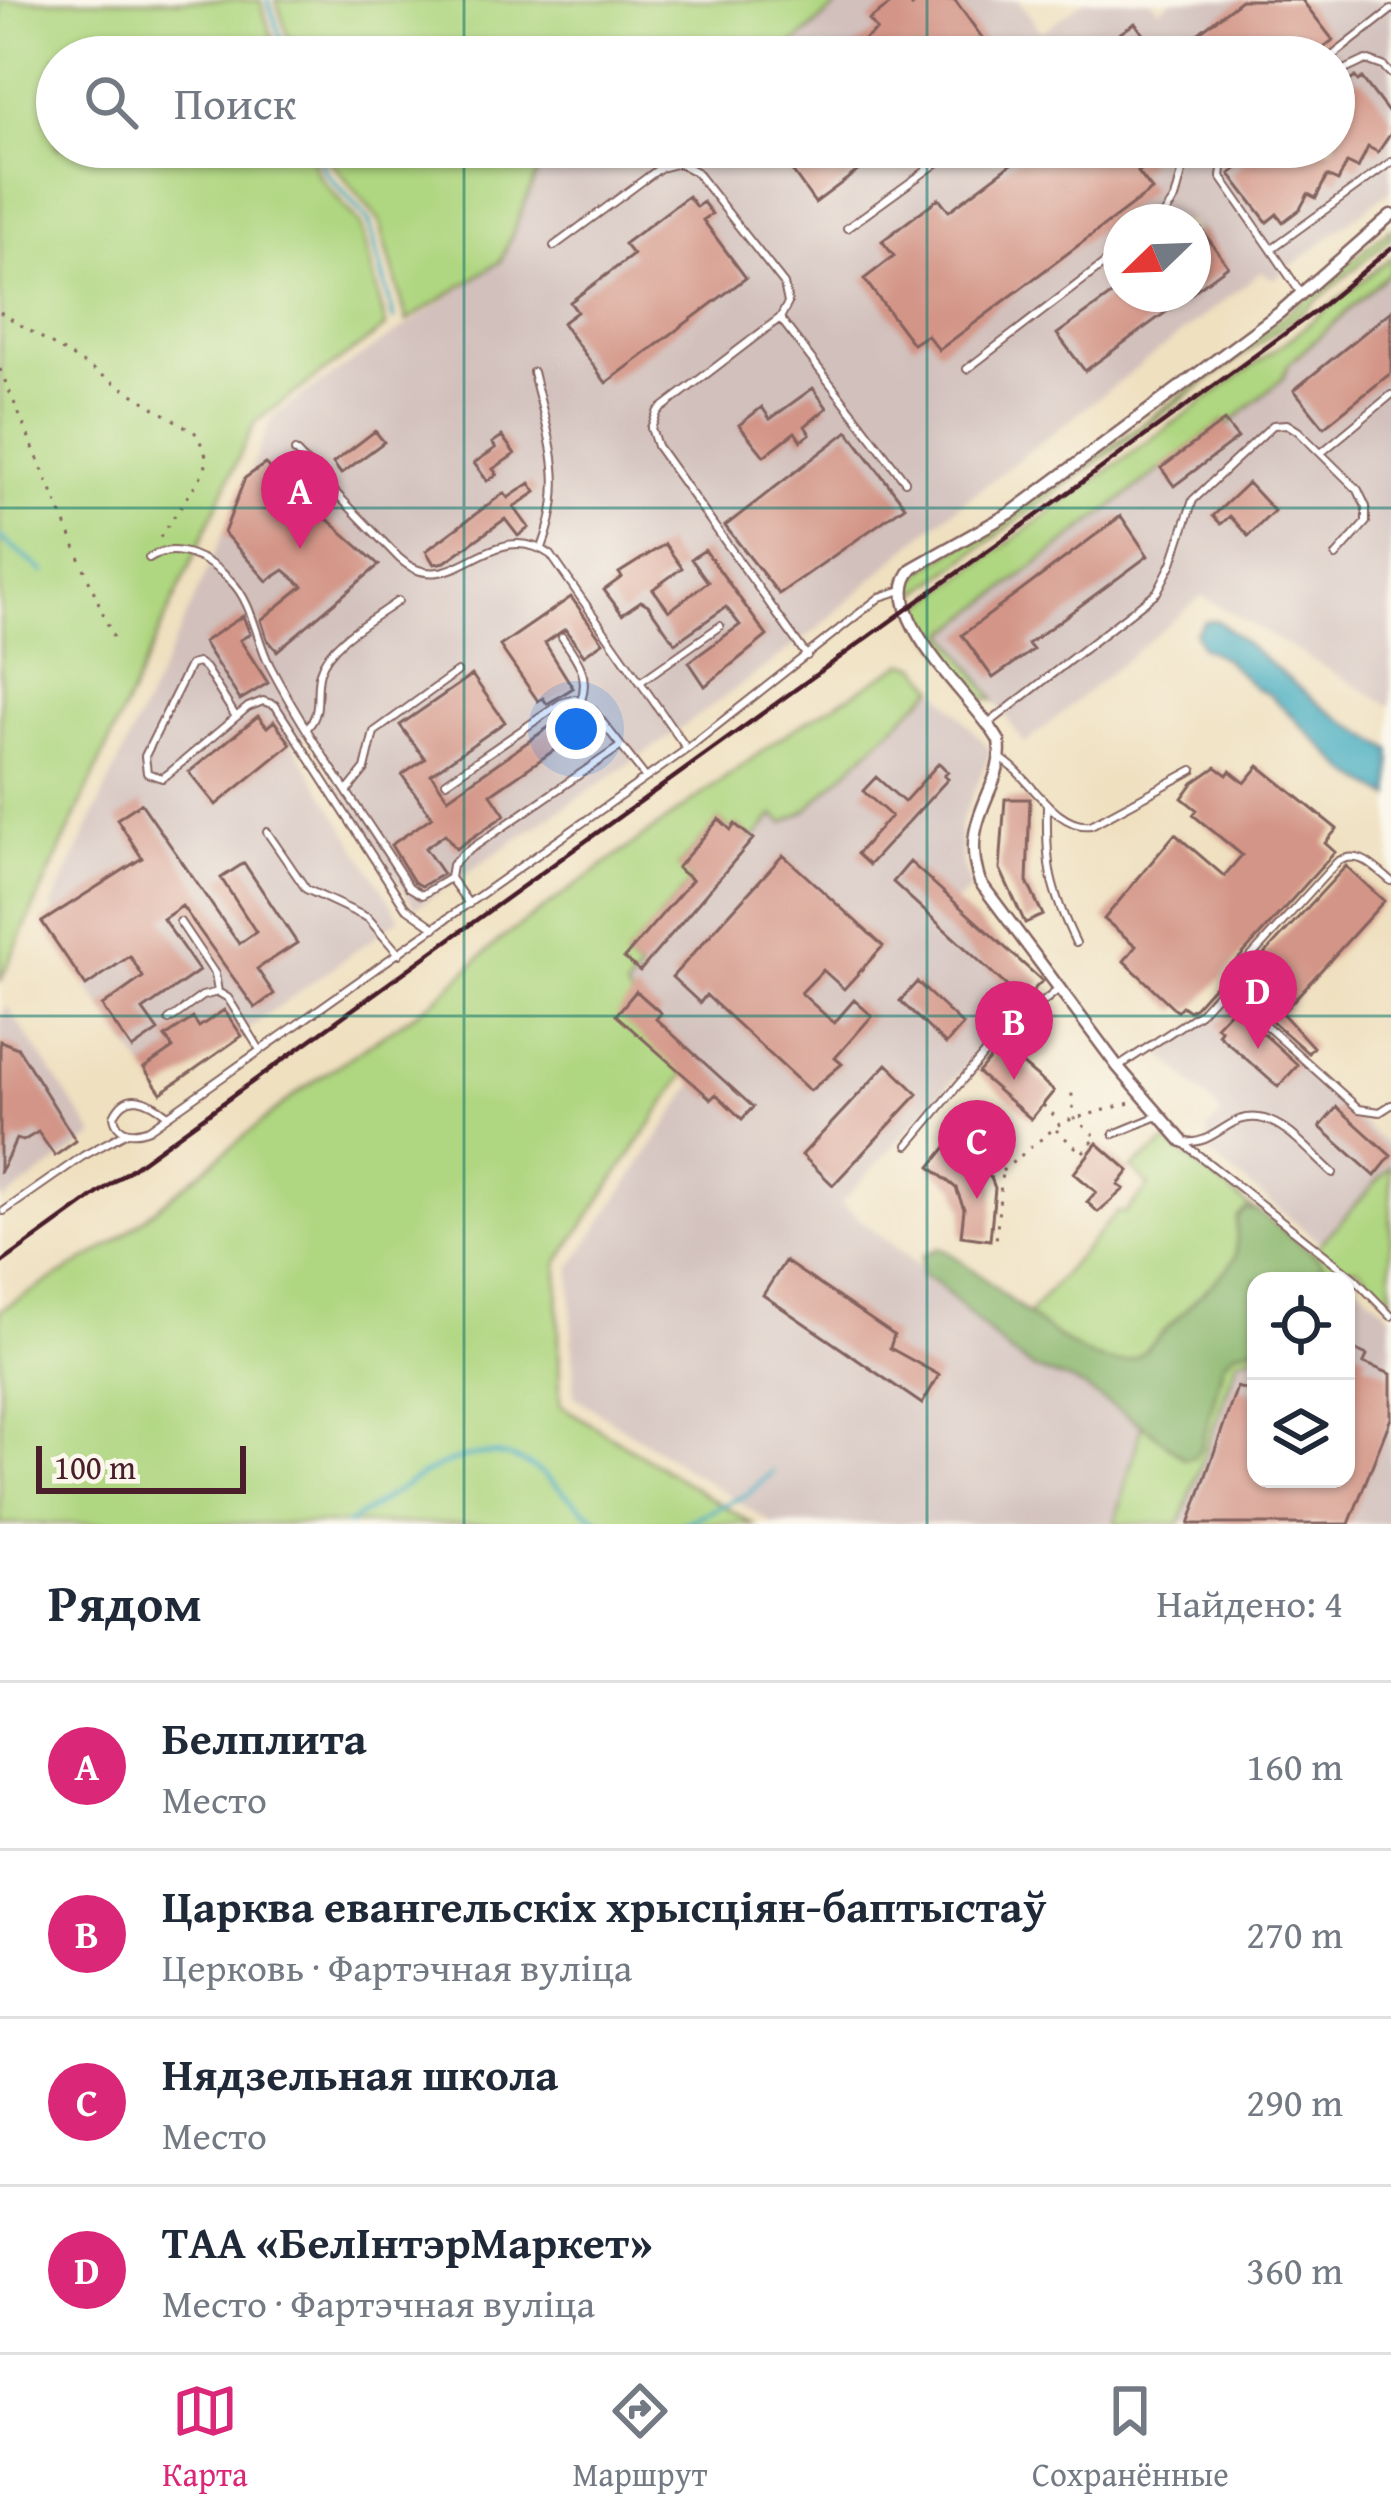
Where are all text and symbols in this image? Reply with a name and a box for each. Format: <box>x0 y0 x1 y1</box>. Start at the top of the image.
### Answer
search box <box>36 36 1355 168</box>
icon: search <box>78 69 144 135</box>
text: Поиск <box>174 70 296 135</box>
north arrow <box>1103 204 1211 312</box>
pin: A <box>261 450 339 549</box>
your location <box>546 699 606 759</box>
pin: D <box>1219 950 1297 1049</box>
pin: B <box>975 981 1053 1080</box>
pin: C <box>938 1100 1016 1199</box>
map controls <box>1247 1272 1355 1488</box>
button: locate <box>1247 1272 1355 1380</box>
button: layers <box>1247 1380 1355 1488</box>
scale bar <box>36 1440 246 1493</box>
text: 100 m <box>54 1443 136 1491</box>
text: Рядом <box>48 1565 202 1640</box>
text: Найдено: 4 <box>1156 1574 1343 1631</box>
text: Белплита <box>162 1705 367 1770</box>
text: A <box>75 1737 99 1794</box>
text: 160 m <box>1246 1737 1343 1794</box>
text: Место <box>162 1770 267 1827</box>
text: Царква евангельскіх хрысціян-баптыстаў <box>162 1873 1046 1938</box>
text: B <box>75 1905 99 1962</box>
text: 270 m <box>1246 1905 1343 1962</box>
text: Церковь · Фартэчная вуліца <box>162 1938 632 1995</box>
text: Нядзельная школа <box>162 2041 558 2106</box>
text: C <box>76 2073 98 2130</box>
text: 290 m <box>1246 2073 1343 2130</box>
text: Место <box>162 2106 267 2163</box>
text: ТАА «БелІнтэрМаркет» <box>162 2209 653 2274</box>
text: D <box>74 2241 100 2298</box>
text: 360 m <box>1246 2241 1343 2298</box>
text: Место · Фартэчная вуліца <box>162 2274 595 2331</box>
tab: Карта <box>162 2378 248 2498</box>
tab: Маршрут <box>572 2378 707 2498</box>
tab: Сохранённые <box>1032 2378 1229 2498</box>

